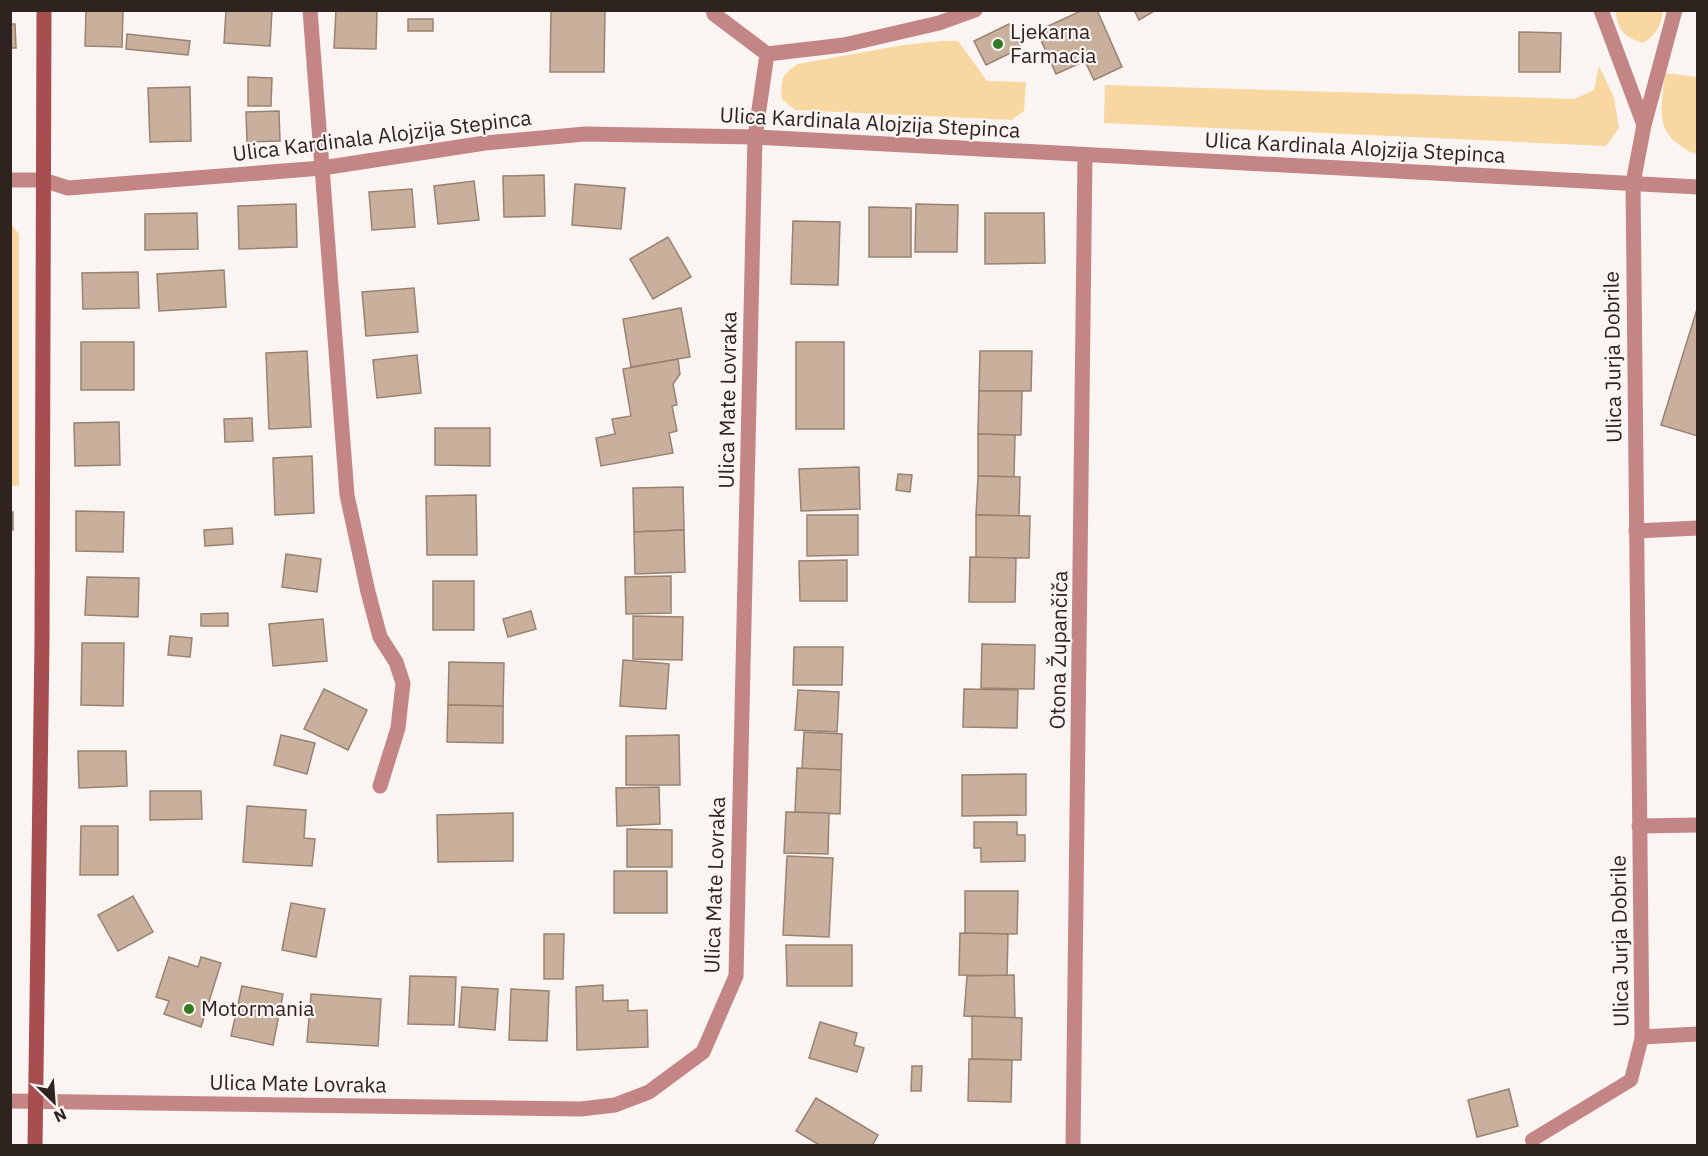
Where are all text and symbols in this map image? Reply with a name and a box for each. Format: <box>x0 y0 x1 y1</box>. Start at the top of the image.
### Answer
place label: Ljekarna Farmacia <box>1010 17 1096 69</box>
marker: Ljekarna Farmacia <box>991 37 1005 51</box>
street label: Ulica Kardinala Alojzija Stepinca <box>719 100 1021 144</box>
street label: Ulica Kardinala Alojzija Stepinca <box>231 103 533 167</box>
street label: Ulica Kardinala Alojzija Stepinca <box>1204 125 1506 169</box>
street label: Ulica Jurja Dobrile <box>1597 271 1627 443</box>
street label: Ulica Mate Lovraka <box>711 311 743 489</box>
street label: Otona Župančiča <box>1043 570 1073 730</box>
street label: Ulica Mate Lovraka <box>697 796 731 974</box>
street label: Ulica Jurja Dobrile <box>1604 855 1634 1027</box>
place label: Motormania <box>201 994 315 1022</box>
marker: Motormania <box>182 1002 196 1016</box>
street label: Ulica Mate Lovraka <box>209 1067 387 1099</box>
north arrow <box>24 1072 84 1132</box>
text: N <box>51 1104 70 1127</box>

